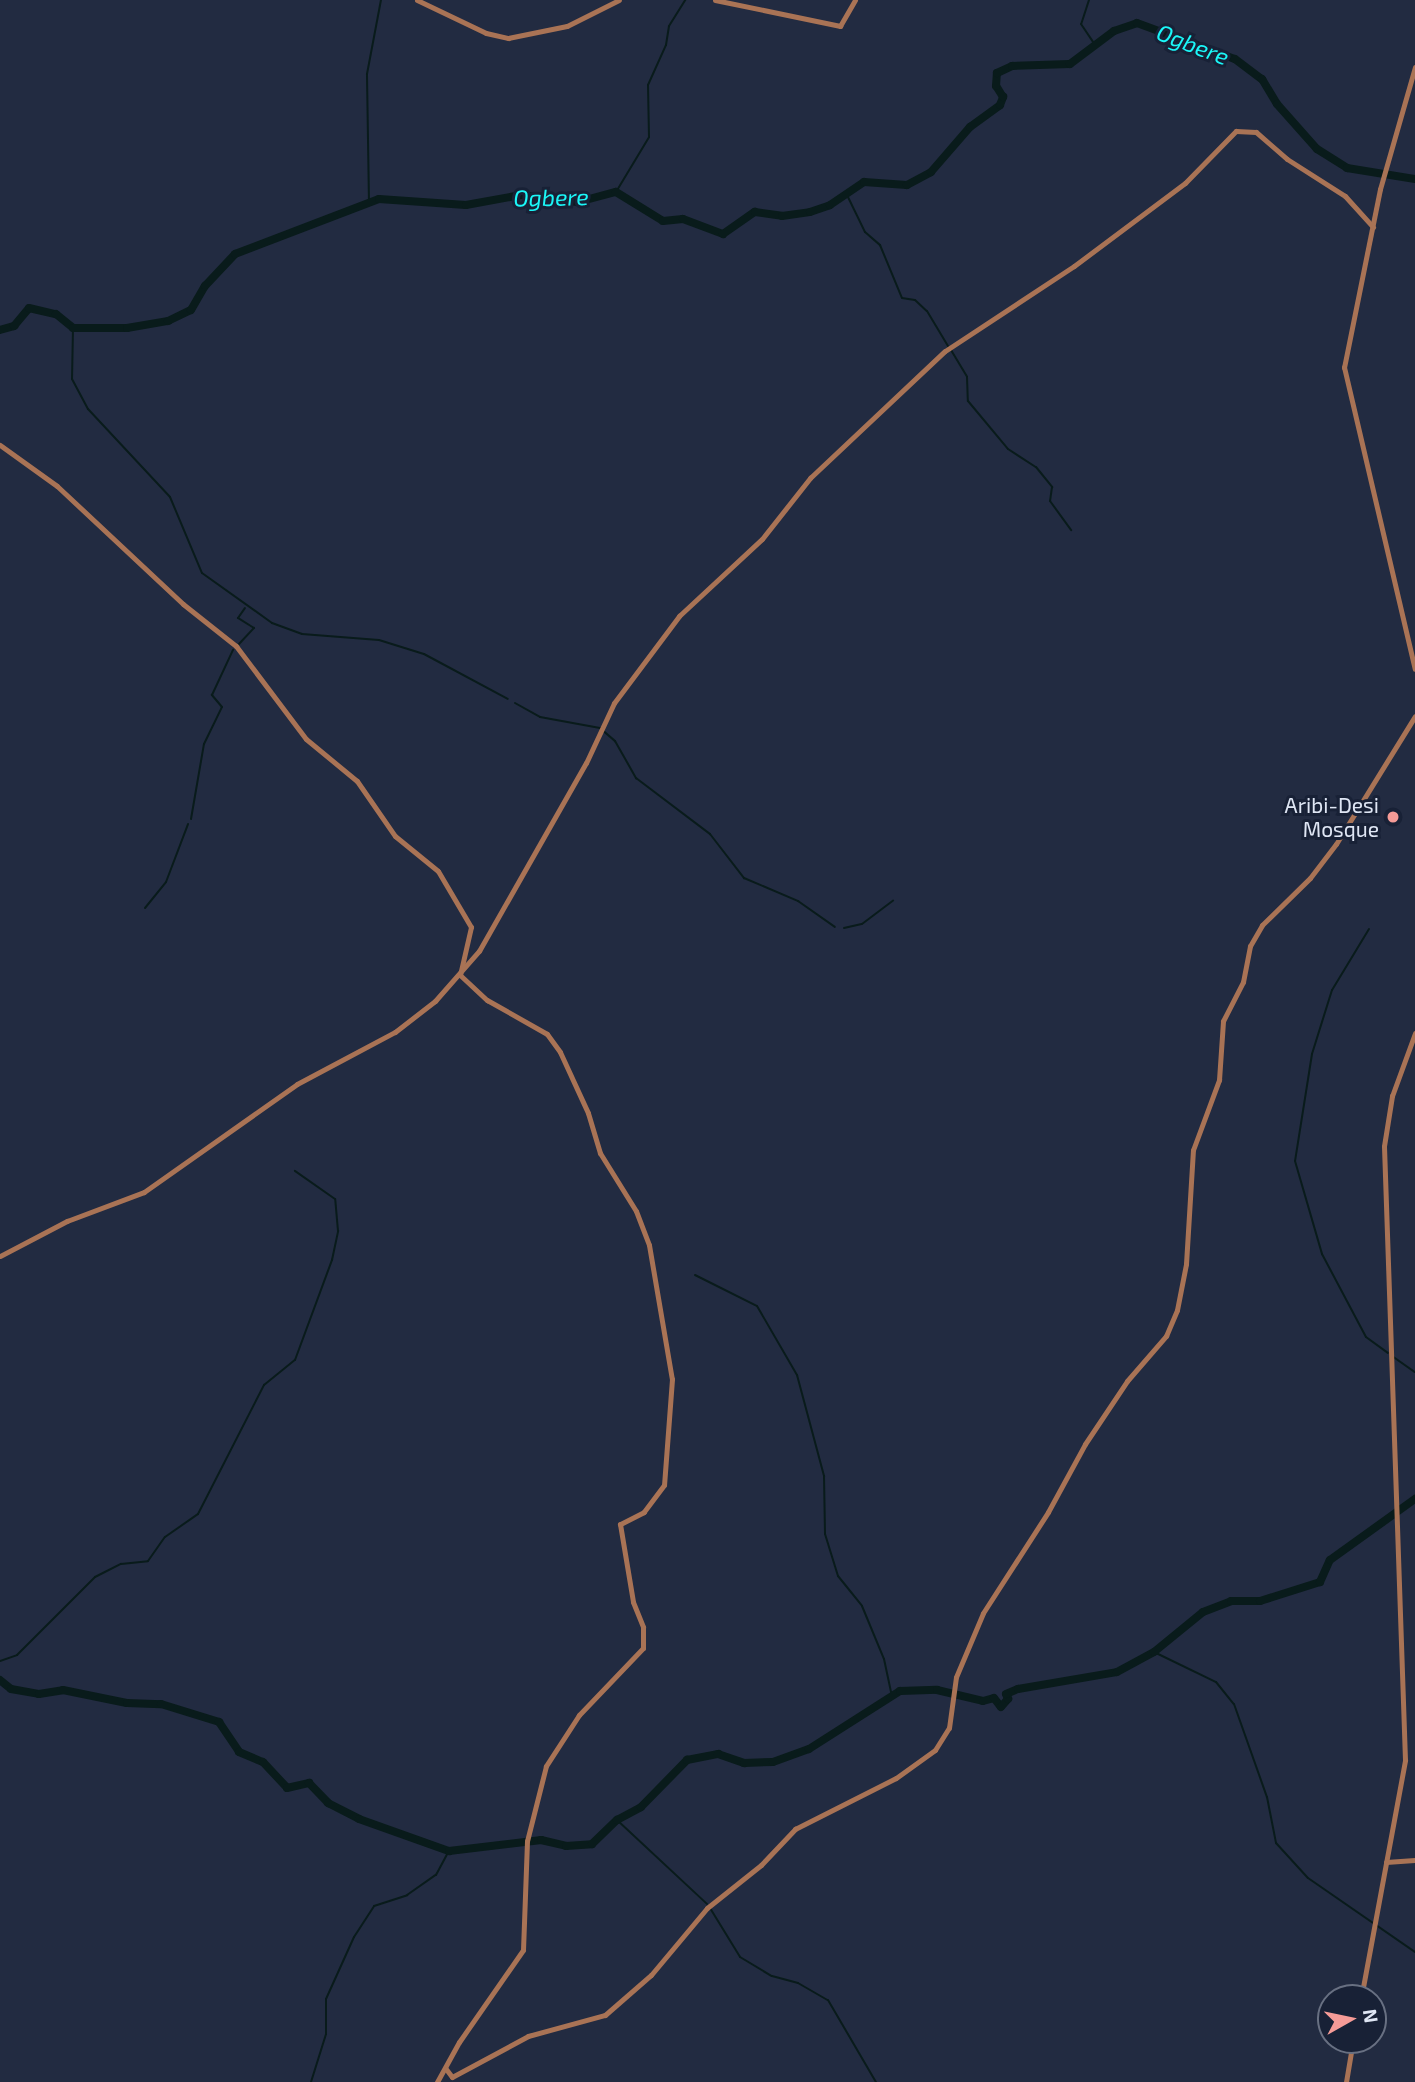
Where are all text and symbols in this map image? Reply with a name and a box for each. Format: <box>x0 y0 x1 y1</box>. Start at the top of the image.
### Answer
water label: Ogbere <box>1153 18 1233 70</box>
water label: Ogbere <box>513 183 589 211</box>
place label: Aribi-Desi Mosque <box>1285 792 1379 842</box>
marker: Aribi-Desi Mosque <box>1385 809 1401 825</box>
north arrow <box>1317 1984 1387 2054</box>
text: N <box>1359 2007 1384 2025</box>

